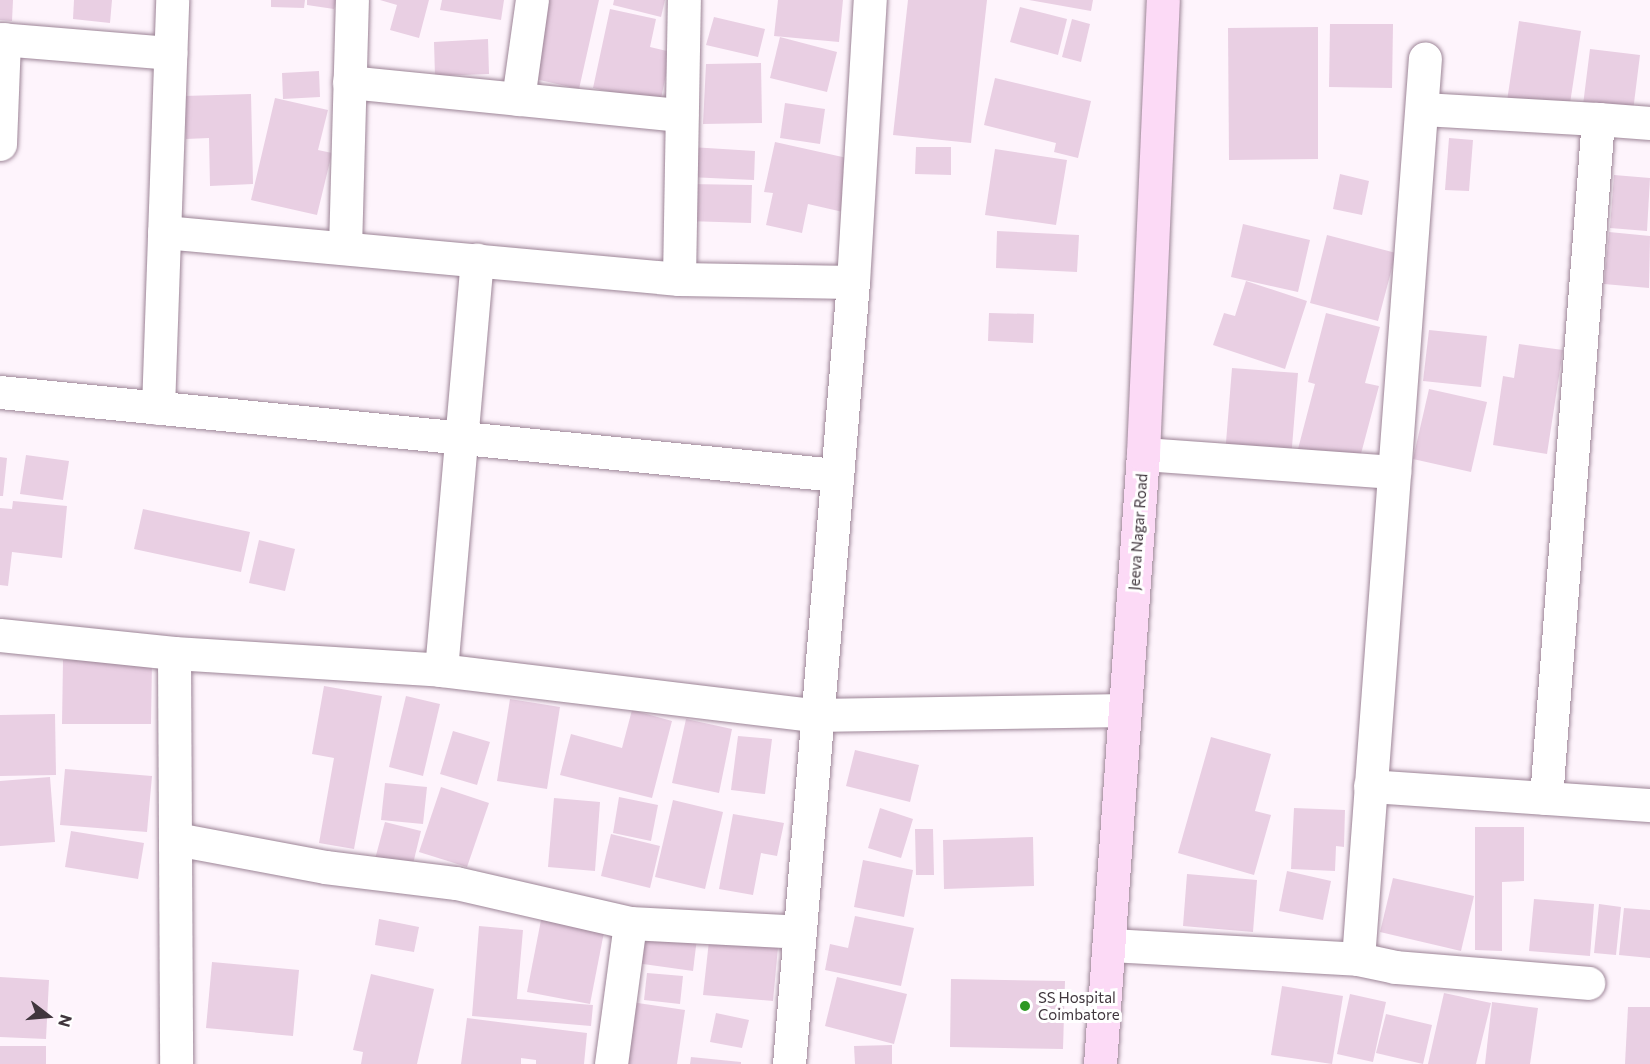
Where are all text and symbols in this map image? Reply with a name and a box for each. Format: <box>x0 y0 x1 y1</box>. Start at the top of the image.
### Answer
street label: Jeeva Nagar Road <box>1125 473 1151 591</box>
north arrow <box>18 986 78 1046</box>
place label: SS Hospital Coimbatore <box>1038 988 1120 1023</box>
marker: SS Hospital Coimbatore <box>1016 997 1034 1015</box>
text: N <box>55 1013 77 1029</box>

